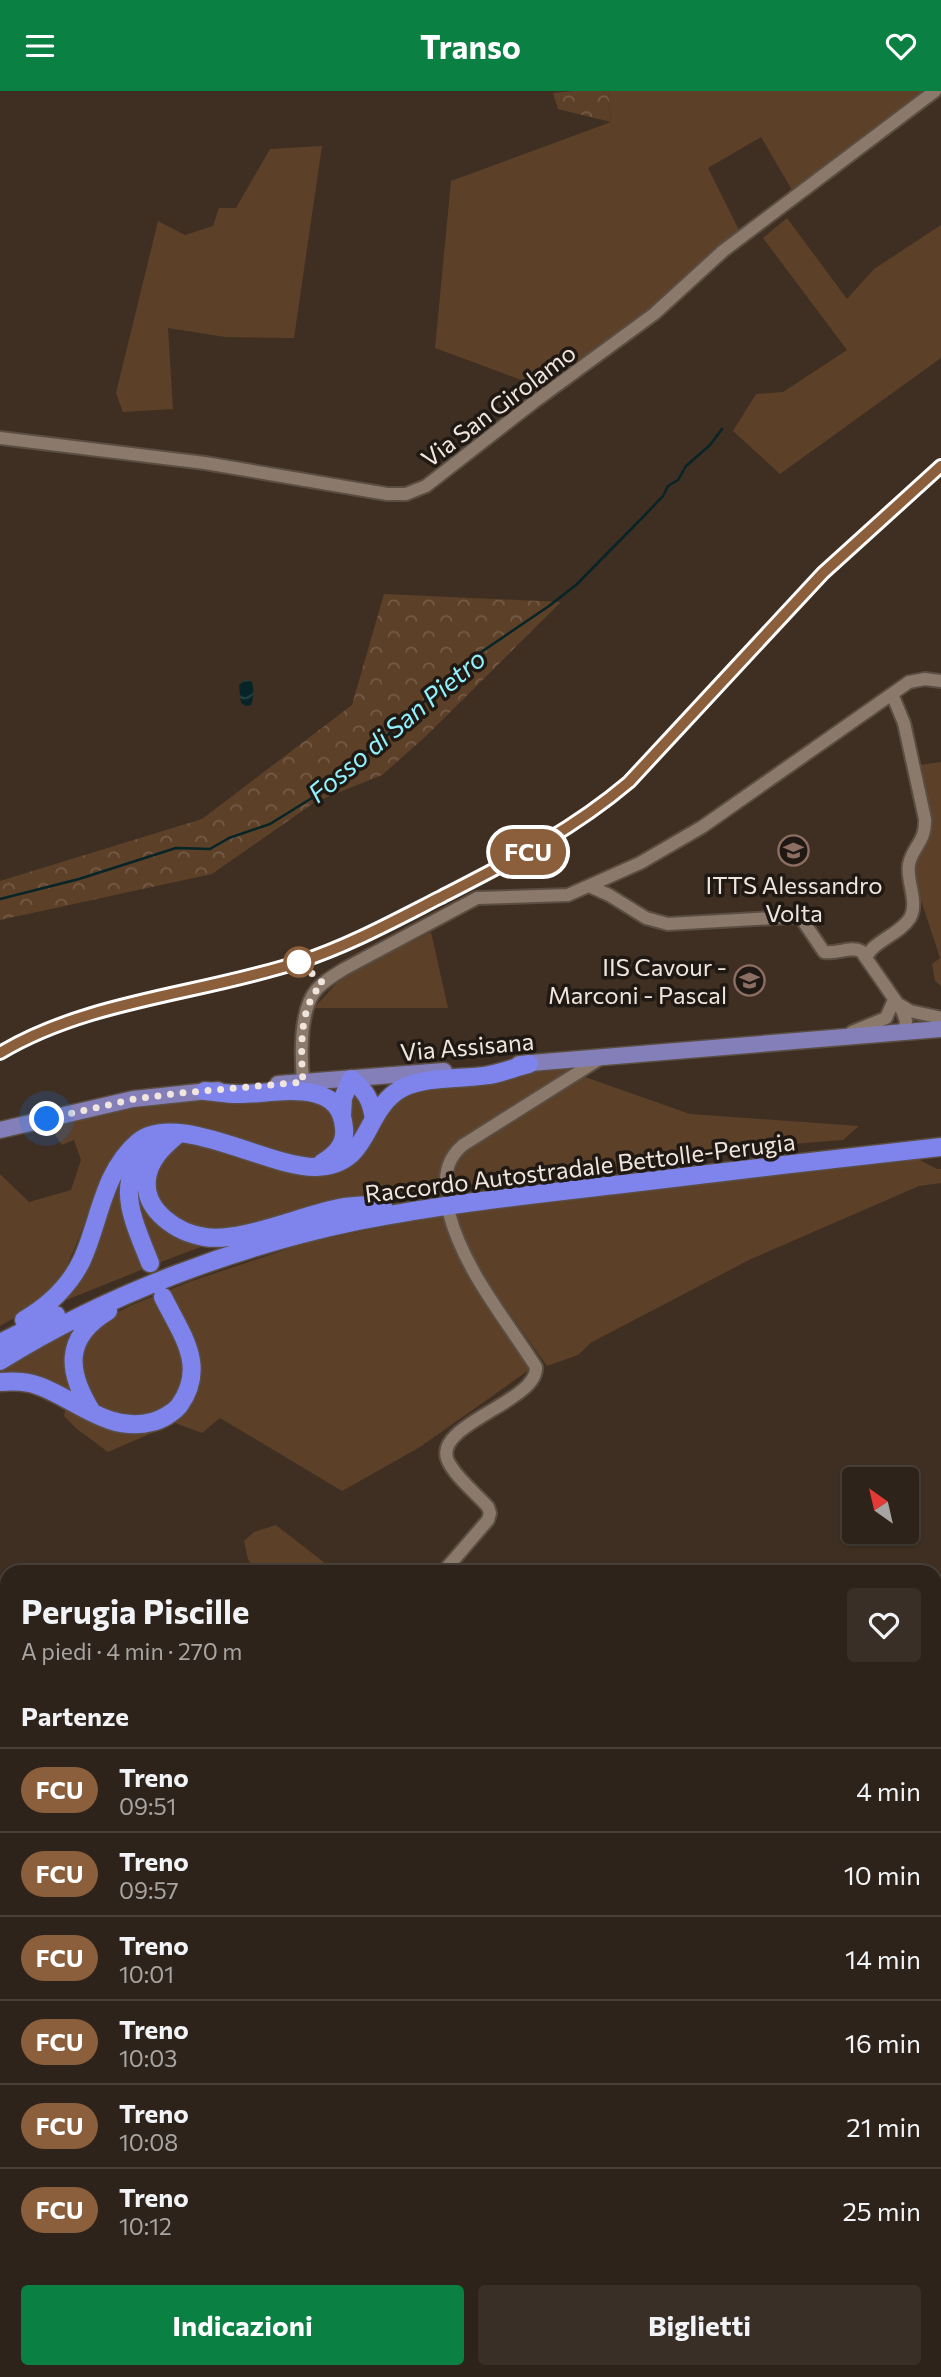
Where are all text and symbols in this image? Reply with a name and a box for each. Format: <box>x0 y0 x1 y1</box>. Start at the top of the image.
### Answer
text: Transo <box>420 26 521 66</box>
icon: menu <box>21 27 59 65</box>
icon: heart <box>882 27 920 65</box>
street label: Via San Girolamo <box>415 337 581 473</box>
water label: Fosso di San Pietro <box>301 642 491 808</box>
line badge: FCU <box>488 829 568 875</box>
school or university icon: ITTS Alessandro Volta <box>777 833 811 867</box>
text: FCU <box>504 837 552 866</box>
place label: ITTS Alessandro Volta <box>706 870 882 927</box>
unlabelled marker <box>284 947 314 977</box>
place label: IIS Cavour - Marconi - Pascal <box>548 952 727 1009</box>
school or university icon: IIS Cavour - Marconi - Pascal <box>733 963 767 997</box>
street label: Via Assisana <box>399 1026 535 1066</box>
your location <box>29 1101 64 1136</box>
street label: Raccordo Autostradale Bettolle-Perugia <box>363 1126 797 1208</box>
north arrow <box>842 1467 919 1543</box>
map controls <box>842 1467 919 1544</box>
button: heart <box>847 1588 921 1662</box>
text: Perugia Piscille <box>21 1590 249 1631</box>
text: A piedi · 4 min · 270 m <box>21 1637 242 1665</box>
text: Partenze <box>21 1700 129 1731</box>
text: Treno <box>119 1761 189 1792</box>
text: FCU <box>36 1775 83 1804</box>
text: 4 min <box>856 1775 921 1806</box>
text: 09:51 <box>119 1792 176 1820</box>
text: Treno <box>119 1845 189 1876</box>
text: FCU <box>36 1859 83 1888</box>
text: 10 min <box>844 1859 921 1890</box>
text: 09:57 <box>119 1876 179 1904</box>
text: Treno <box>119 1929 189 1960</box>
text: FCU <box>36 1943 83 1972</box>
text: 14 min <box>845 1943 921 1974</box>
text: 10:01 <box>119 1960 174 1988</box>
text: Treno <box>119 2013 189 2044</box>
text: FCU <box>36 2027 83 2056</box>
text: 16 min <box>845 2027 921 2058</box>
text: 10:03 <box>119 2044 177 2072</box>
text: Treno <box>119 2097 189 2128</box>
text: FCU <box>36 2111 83 2140</box>
text: 21 min <box>846 2111 921 2142</box>
text: 10:08 <box>119 2128 178 2156</box>
text: Treno <box>119 2181 189 2212</box>
text: FCU <box>36 2195 83 2224</box>
text: 25 min <box>842 2195 921 2226</box>
text: 10:12 <box>119 2212 172 2240</box>
button: Indicazioni <box>21 2285 464 2365</box>
button: Biglietti <box>478 2285 921 2365</box>

